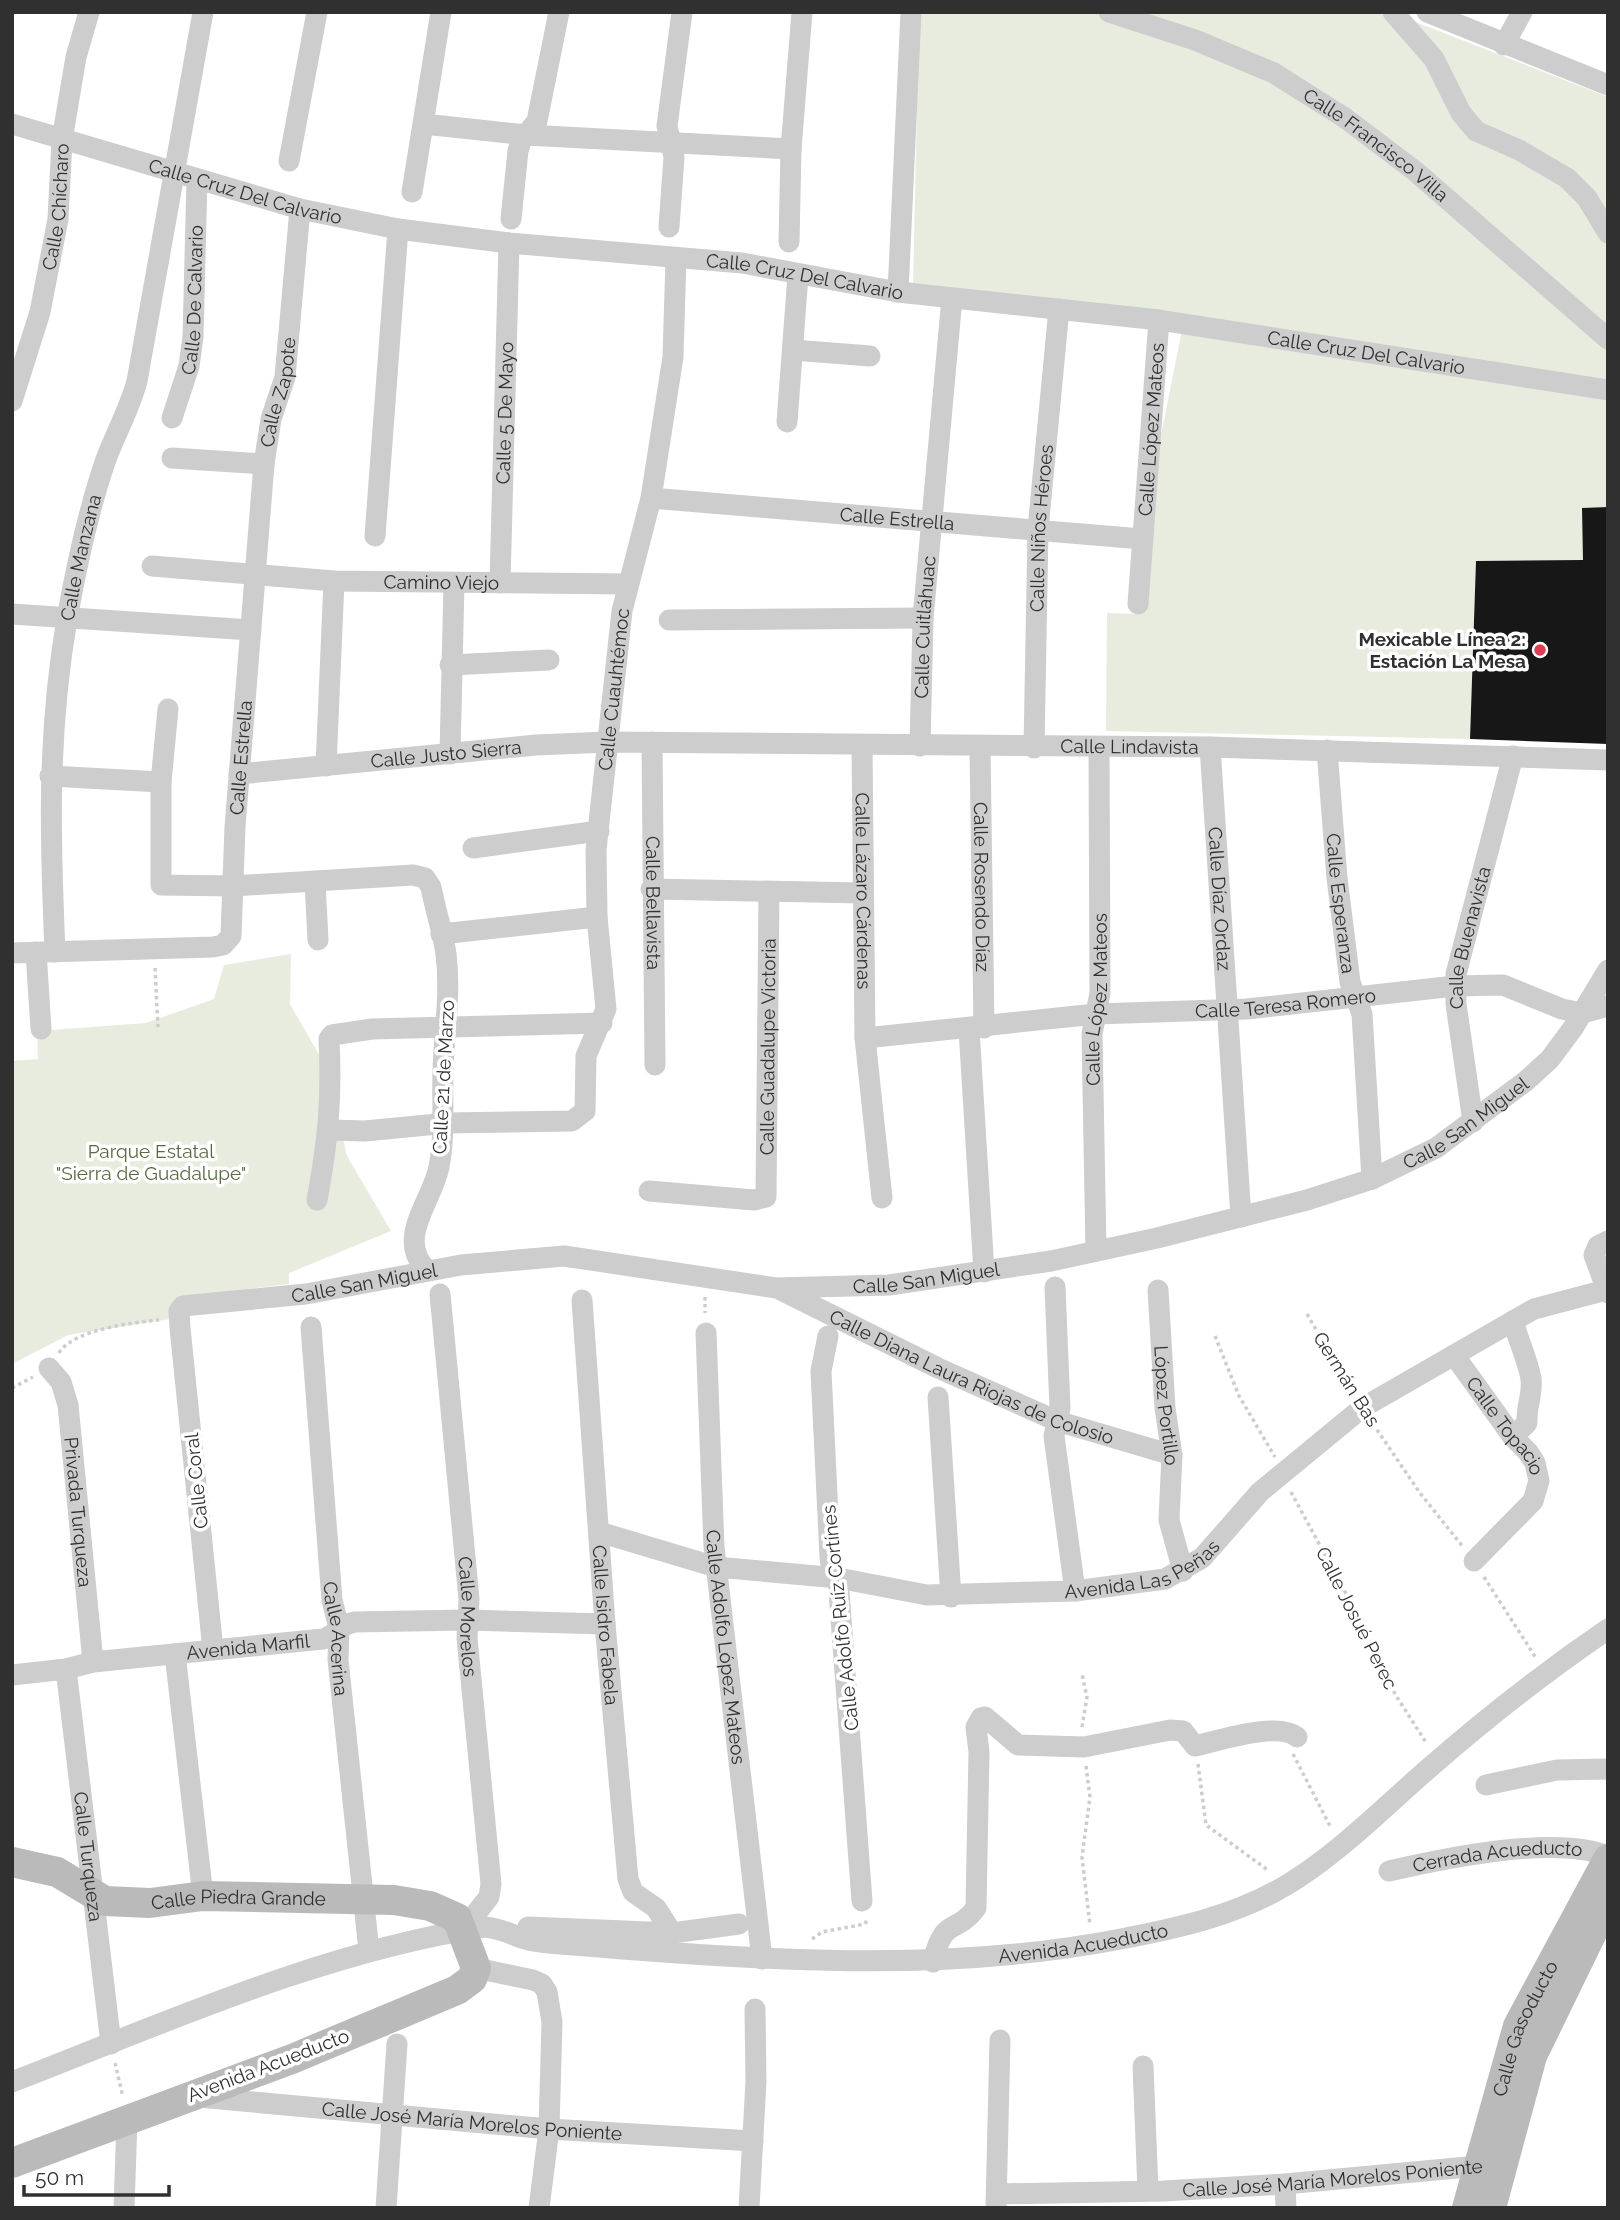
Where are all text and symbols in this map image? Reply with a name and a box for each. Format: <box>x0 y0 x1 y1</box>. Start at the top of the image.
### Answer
street label: Calle Francisco Villa <box>1299 84 1453 206</box>
street label: Calle Chícharo <box>37 143 73 272</box>
street label: Calle Cruz Del Calvario <box>146 154 344 228</box>
street label: Calle De Calvario <box>176 225 207 378</box>
street label: Calle Cruz Del Calvario <box>705 249 905 304</box>
street label: Calle Cruz Del Calvario <box>1266 326 1467 379</box>
street label: Calle Zapote <box>256 336 299 449</box>
street label: Calle 5 De Mayo <box>492 342 517 485</box>
street label: Calle López Mateos <box>1134 342 1168 517</box>
street label: Calle Niños Héroes <box>1025 443 1057 612</box>
street label: Calle Manzana <box>56 492 105 622</box>
street label: Calle Estrella <box>839 503 955 534</box>
street label: Calle Cuitláhuac <box>910 555 940 699</box>
street label: Camino Viejo <box>384 571 499 594</box>
street label: Calle Cuauhtémoc <box>594 607 633 772</box>
place label: Mexicable Línea 2: Estación La Mesa <box>1359 628 1526 672</box>
marker: Mexicable Línea 2: Estación La Mesa <box>1532 642 1548 658</box>
street label: Calle Estrella <box>225 699 256 816</box>
street label: Calle Justo Sierra <box>369 735 523 772</box>
street label: Calle Lindavista <box>1060 735 1199 758</box>
street label: Calle Lázaro Cárdenas <box>851 792 876 990</box>
street label: Calle Rosendo Díaz <box>970 802 994 972</box>
street label: Calle Díaz Ordaz <box>1204 826 1236 971</box>
street label: Calle Esperanza <box>1323 832 1360 975</box>
street label: Calle Bellavista <box>642 836 665 970</box>
street label: Calle Buenavista <box>1445 864 1495 1009</box>
street label: Calle López Mateos <box>1081 913 1111 1086</box>
street label: Calle Guadalupe Victoria <box>755 938 780 1155</box>
street label: Calle Teresa Romero <box>1195 984 1377 1022</box>
street label: Calle 21 de Marzo <box>428 999 458 1155</box>
street label: Calle San Miguel <box>1399 1072 1533 1173</box>
park label: Parque Estatal "Sierra de Guadalupe" <box>56 1140 246 1184</box>
street label: Calle San Miguel <box>853 1258 1002 1297</box>
street label: Calle San Miguel <box>290 1259 440 1306</box>
street label: Calle Diana Laura Riojas de Colosio <box>826 1305 1116 1448</box>
street label: Germán Bas <box>1309 1328 1385 1430</box>
street label: López Portillo <box>1150 1345 1183 1466</box>
street label: Calle Topacio <box>1462 1372 1548 1477</box>
street label: Calle Coral <box>180 1431 212 1530</box>
street label: Privada Turqueza <box>60 1436 97 1588</box>
street label: Calle Adolfo Ruíz Cortínes <box>817 1504 863 1732</box>
street label: Calle Adolfo López Mateos <box>702 1529 750 1766</box>
street label: Avenida Las Peñas <box>1064 1535 1224 1602</box>
street label: Calle Josué Perec <box>1312 1543 1402 1693</box>
street label: Calle Isidro Fabela <box>588 1544 623 1706</box>
street label: Calle Morelos <box>454 1555 482 1678</box>
street label: Calle Acerina <box>320 1581 353 1697</box>
street label: Avenida Marfil <box>185 1629 312 1664</box>
street label: Calle Turqueza <box>70 1790 107 1923</box>
street label: Cerrada Acueducto <box>1411 1837 1584 1876</box>
street label: Calle Piedra Grande <box>150 1885 326 1914</box>
street label: Avenida Acueducto <box>997 1919 1170 1967</box>
street label: Calle Gasoducto <box>1488 1957 1562 2099</box>
street label: Avenida Acueducto <box>184 2024 352 2106</box>
street label: Calle José María Morelos Poniente <box>321 2097 623 2144</box>
scale bar <box>24 2154 170 2198</box>
street label: Calle José María Morelos Poniente <box>1182 2155 1484 2201</box>
text: 50 m <box>35 2165 84 2190</box>

